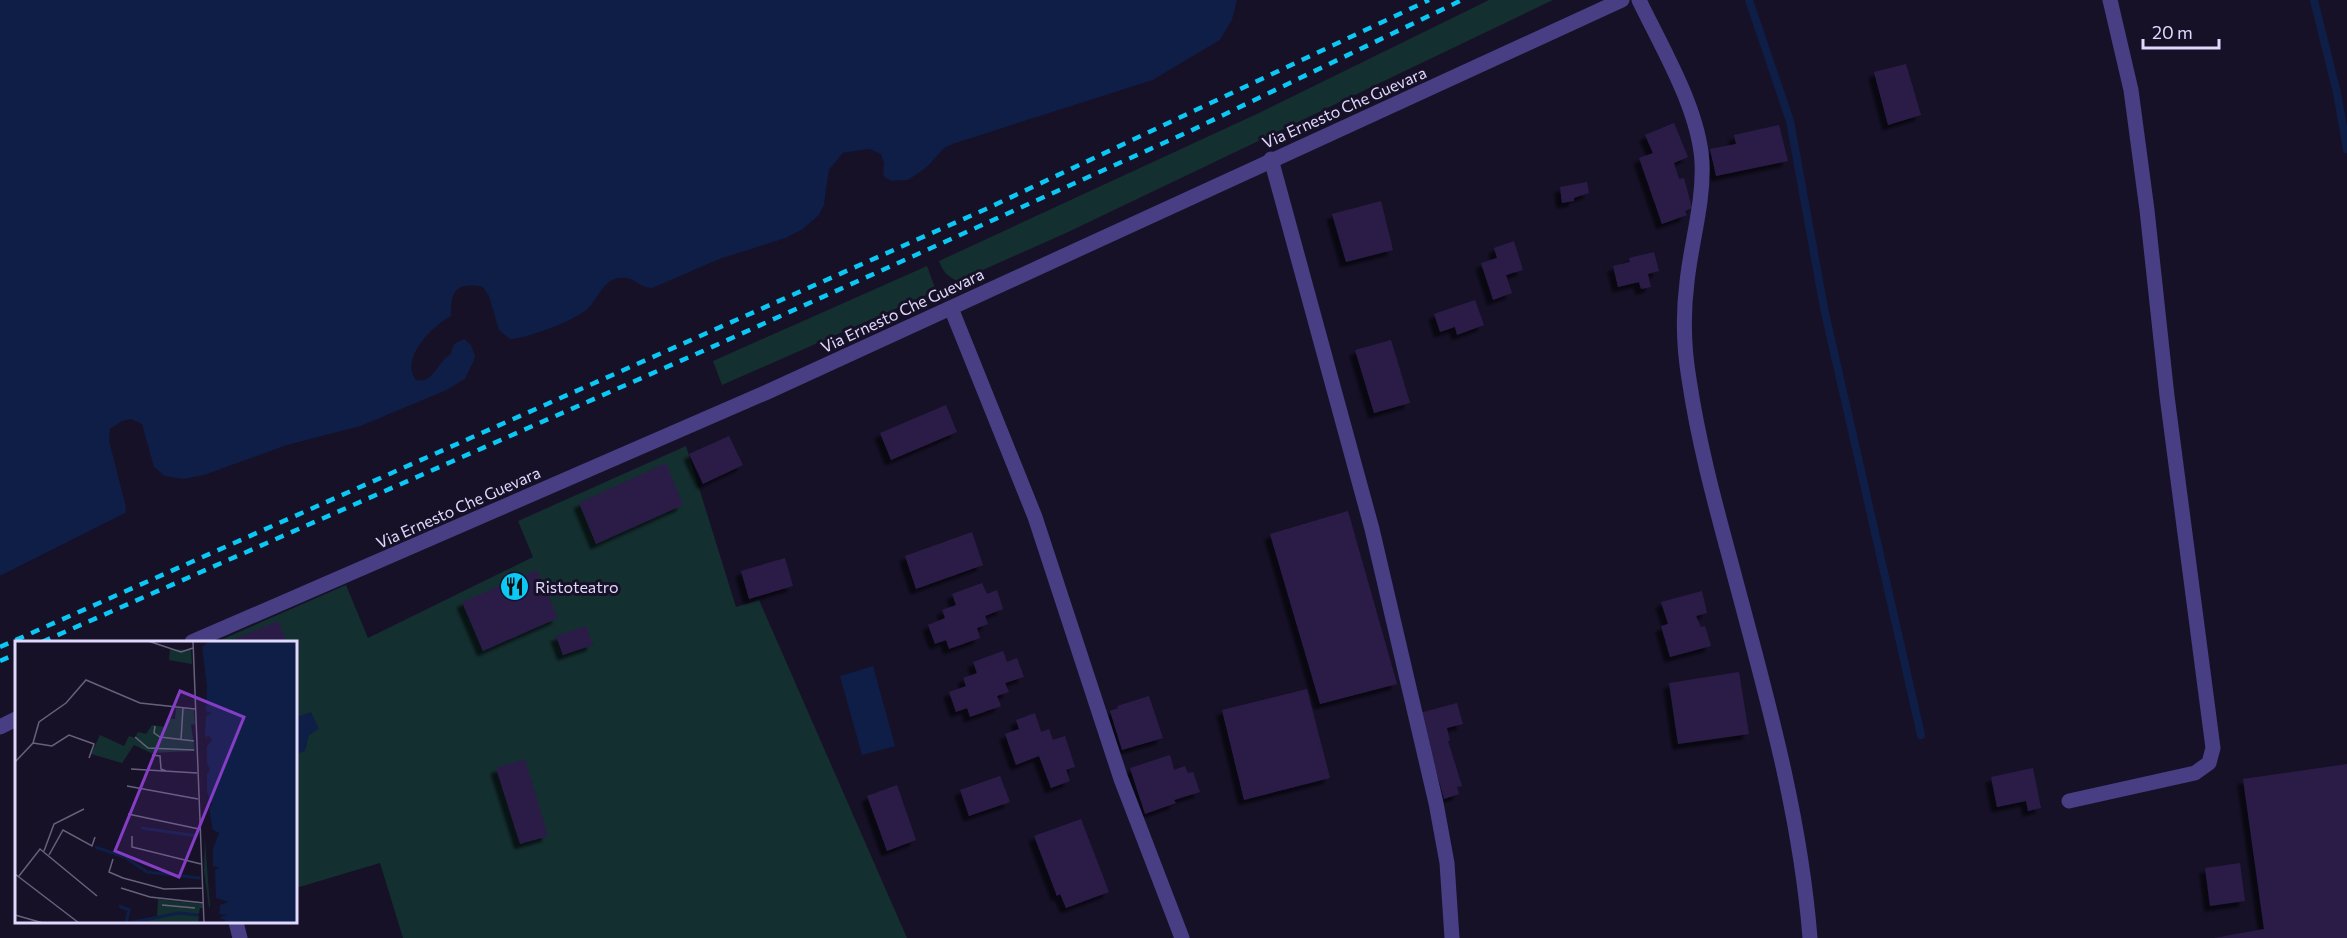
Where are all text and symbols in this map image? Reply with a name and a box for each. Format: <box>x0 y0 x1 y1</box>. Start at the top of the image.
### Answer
scale bar <box>2143 12 2220 50</box>
text: 20 m <box>2152 21 2193 43</box>
street label: Via Ernesto Che Guevara <box>1259 62 1429 152</box>
street label: Via Ernesto Che Guevara <box>817 264 987 356</box>
street label: Via Ernesto Che Guevara <box>373 462 543 552</box>
restaurant icon: Ristoteatro <box>498 570 530 602</box>
place label: Ristoteatro <box>535 577 618 596</box>
inset map <box>15 641 297 923</box>

